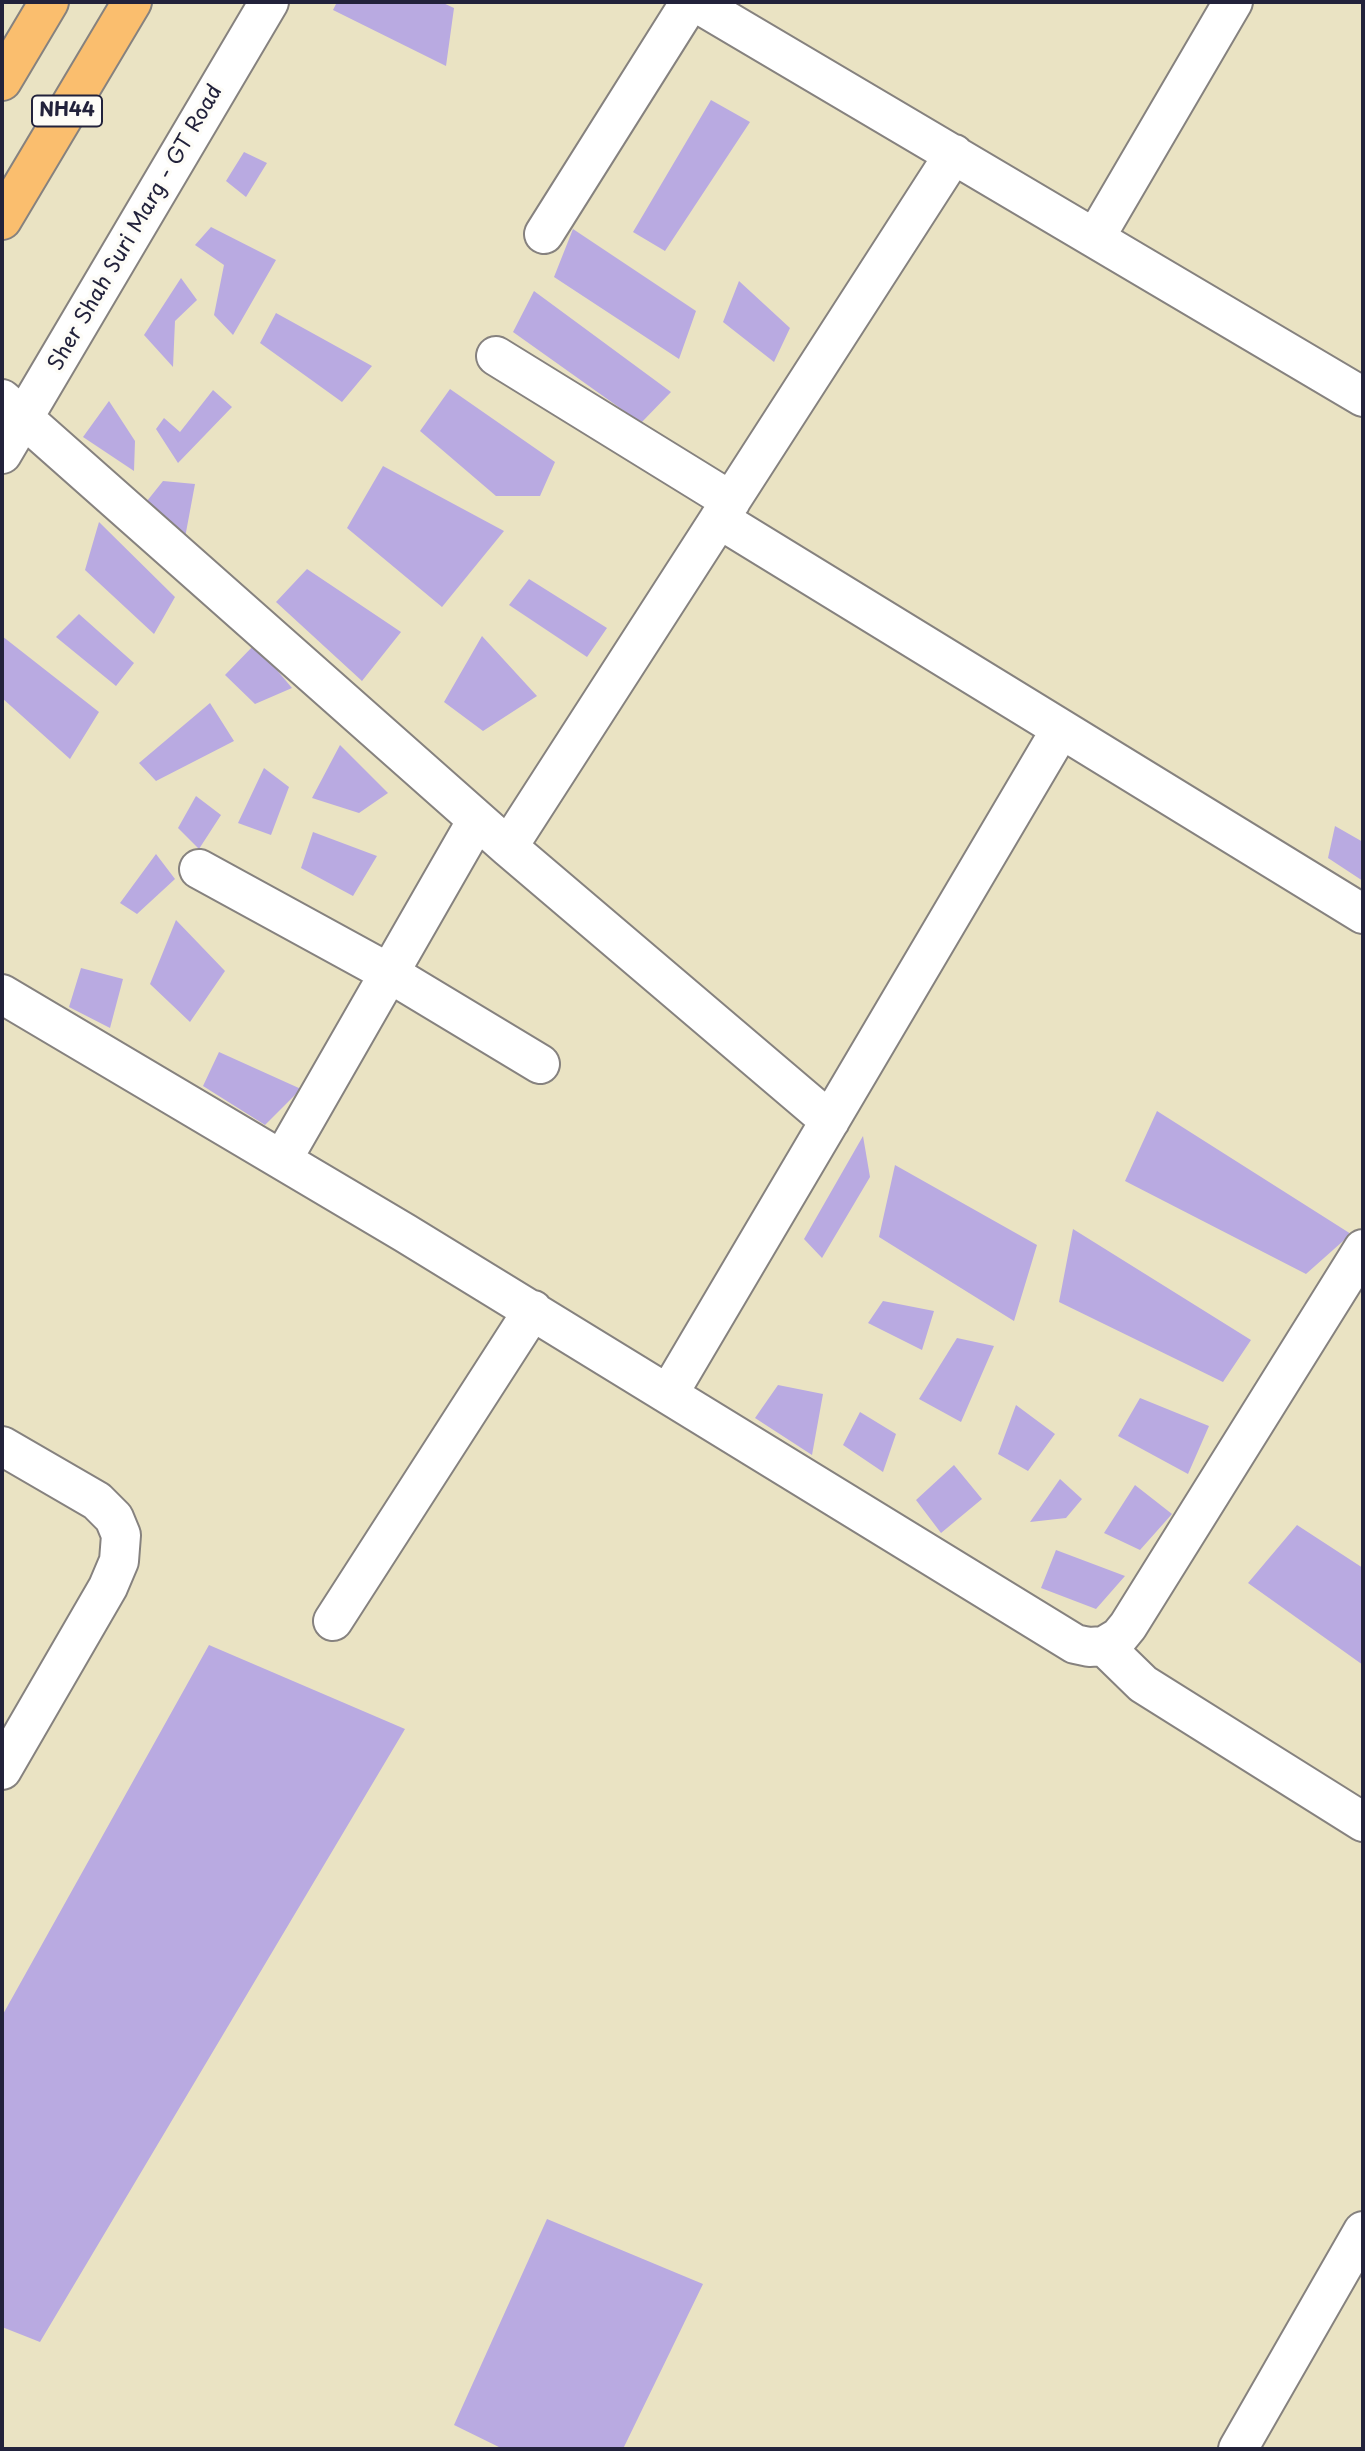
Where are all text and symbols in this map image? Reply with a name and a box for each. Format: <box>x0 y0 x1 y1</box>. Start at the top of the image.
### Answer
street label: Sher Shah Suri Marg - GT Road <box>44 81 228 375</box>
road number: NH44 <box>32 96 102 127</box>

